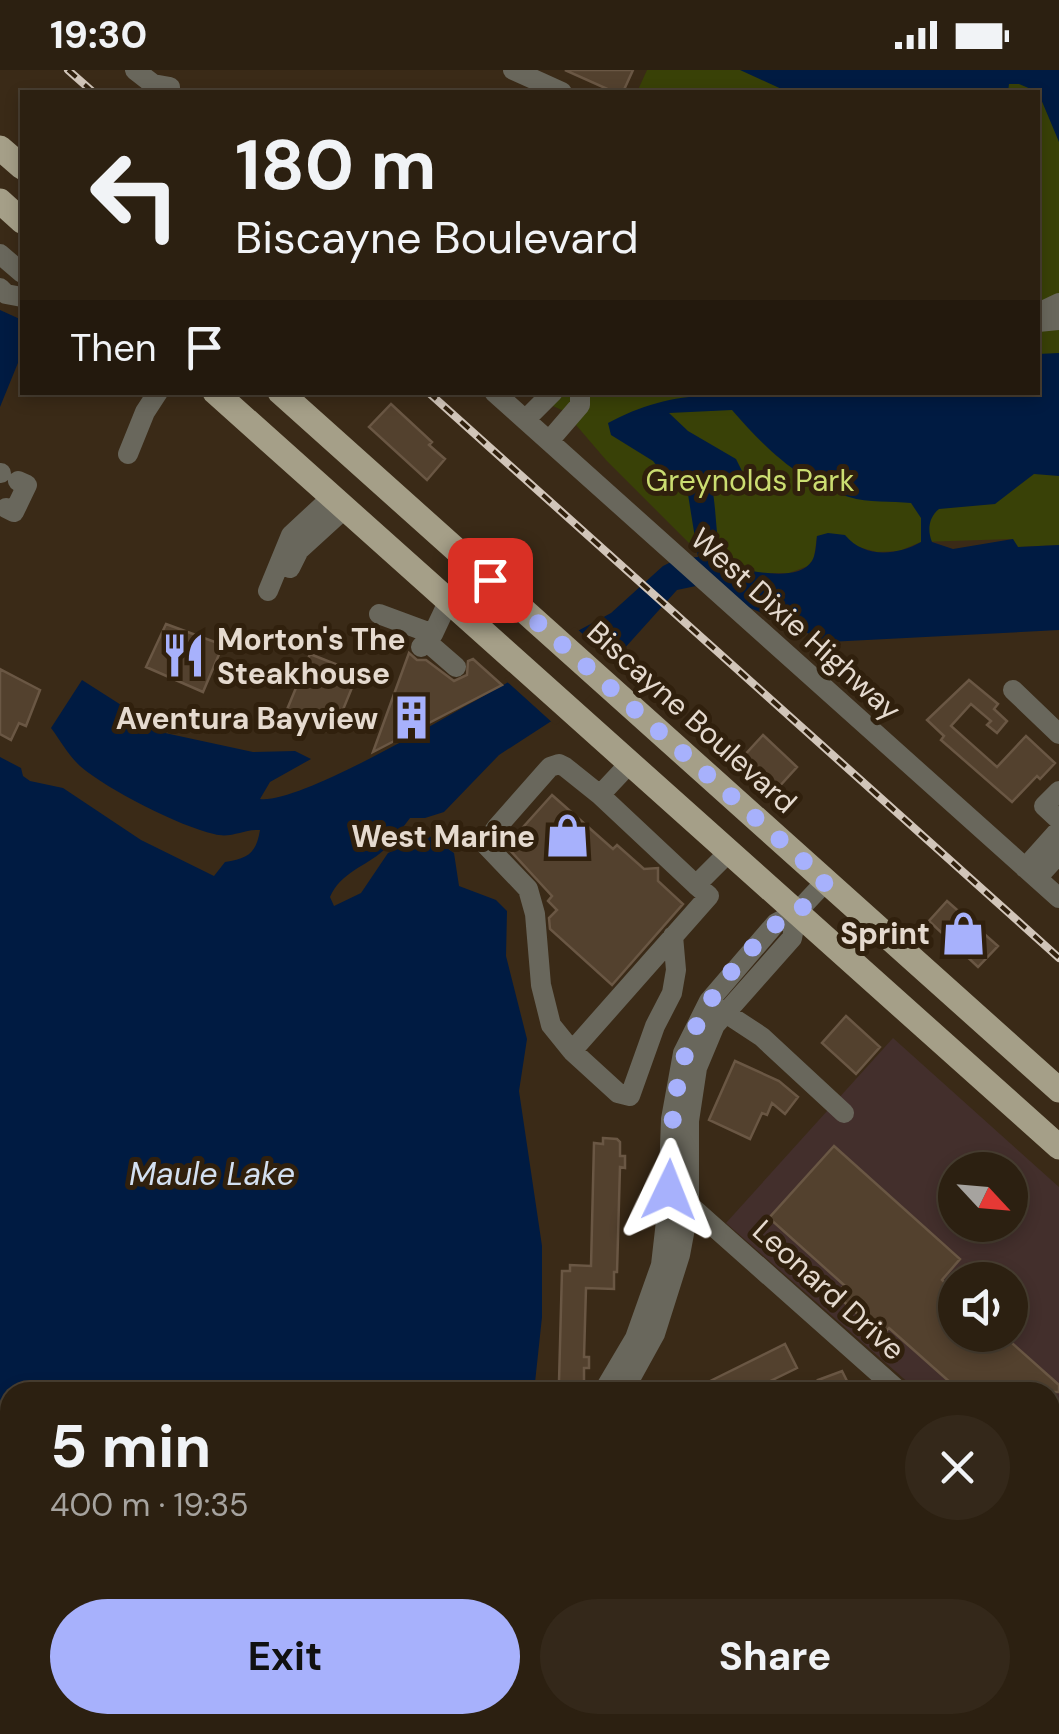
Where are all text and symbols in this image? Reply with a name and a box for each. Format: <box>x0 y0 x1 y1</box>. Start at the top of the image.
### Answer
text: 19:30 <box>50 10 147 60</box>
text: 180 m <box>235 120 436 211</box>
icon: left <box>70 130 200 260</box>
text: Biscayne Boulevard <box>235 208 639 267</box>
icon: arrive <box>177 320 232 375</box>
text: Then <box>70 323 157 373</box>
park label: Greynolds Park <box>645 461 855 500</box>
street label: West Dixie Highway <box>683 519 910 729</box>
pin <box>448 538 533 623</box>
icon: arrive <box>463 553 518 608</box>
street label: Biscayne Boulevard <box>579 612 805 822</box>
place label: Morton's The Steakhouse <box>217 620 406 693</box>
restaurant icon: Morton's The Steakhouse <box>160 632 208 680</box>
building icon: Aventura Bayview <box>387 694 435 742</box>
place label: Aventura Bayview <box>116 699 378 738</box>
shop icon: West Marine <box>544 812 592 860</box>
place label: West Marine <box>351 817 535 856</box>
shop icon: Sprint <box>939 909 987 957</box>
place label: Sprint <box>840 914 930 953</box>
position arrow <box>617 1138 721 1242</box>
north arrow <box>938 1152 1028 1242</box>
map controls <box>938 1152 1028 1352</box>
water label: Maule Lake <box>129 1153 295 1195</box>
street label: Leonard Drive <box>745 1211 913 1369</box>
button: sound <box>938 1262 1028 1352</box>
text: 5 min <box>50 1407 211 1486</box>
button: close <box>905 1415 1010 1520</box>
text: 400 m · 19:35 <box>50 1484 249 1526</box>
button: Exit <box>50 1599 520 1714</box>
button: Share <box>540 1599 1010 1714</box>

